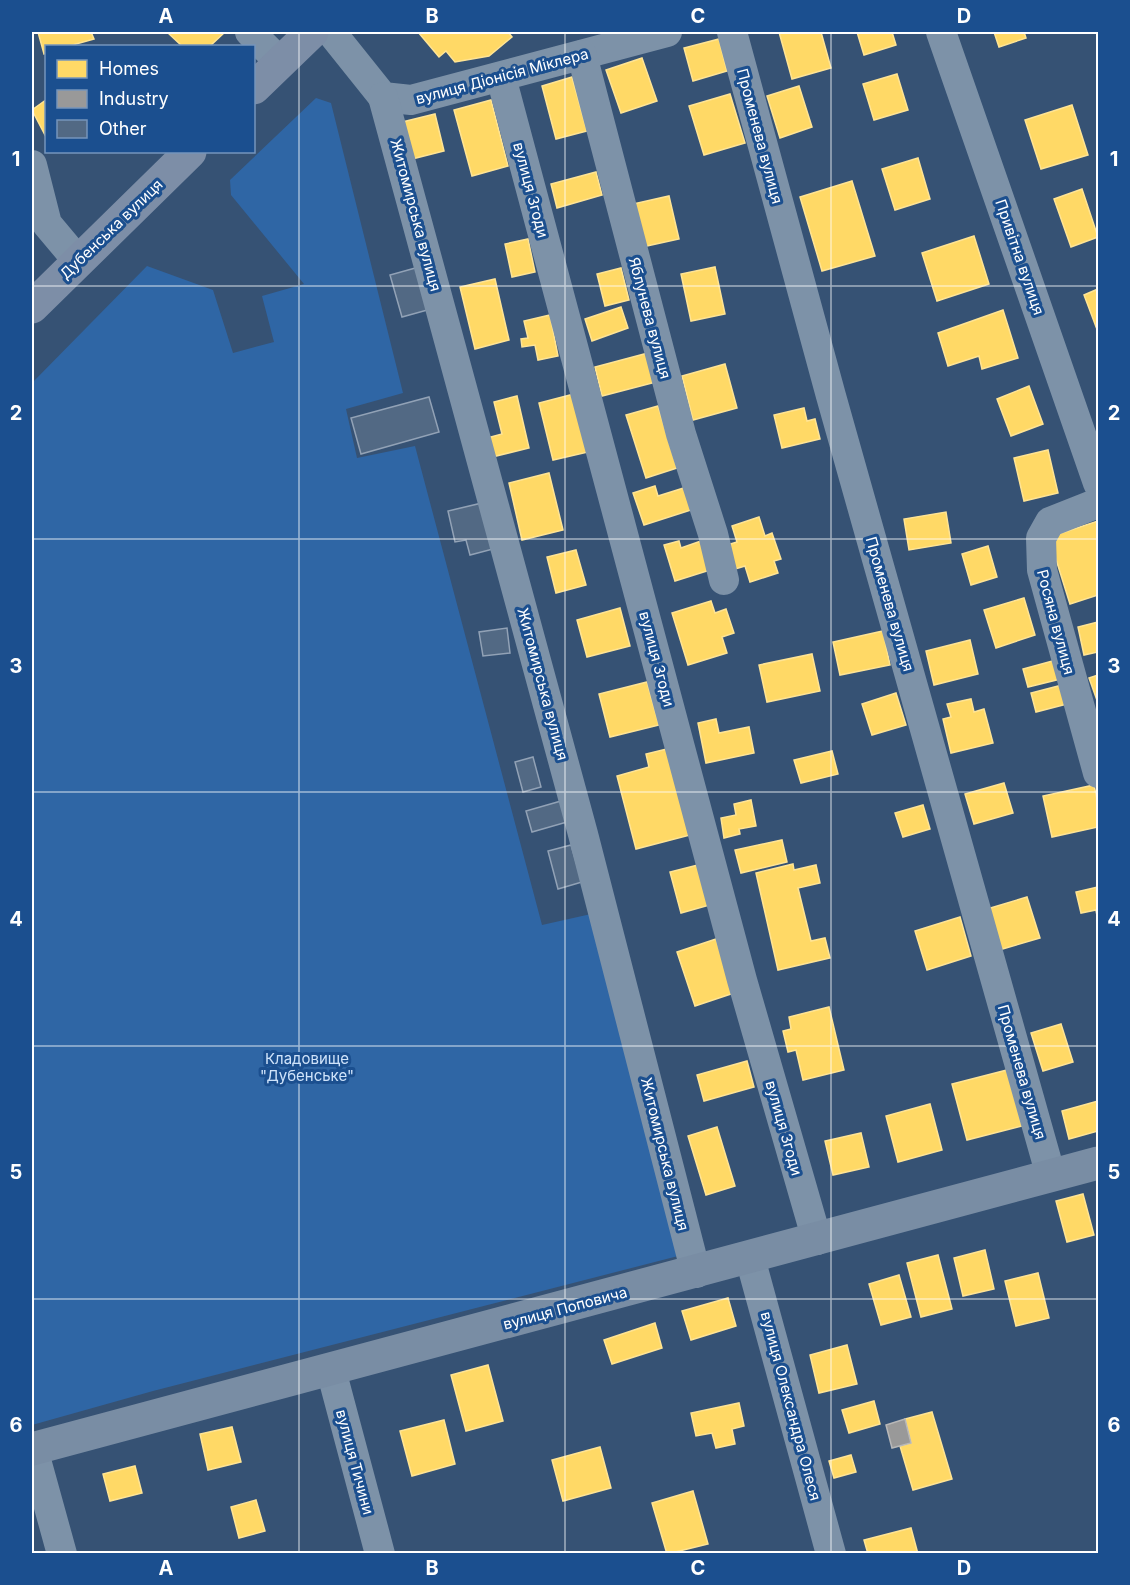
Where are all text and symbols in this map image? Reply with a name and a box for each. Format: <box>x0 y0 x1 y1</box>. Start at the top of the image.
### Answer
text: A <box>159 4 174 28</box>
text: B <box>425 4 439 28</box>
text: C <box>691 4 705 28</box>
text: D <box>957 4 971 28</box>
street label: вулиця Діонісія Міклера <box>414 44 590 108</box>
legend <box>45 45 255 153</box>
text: Homes <box>99 58 159 79</box>
street label: Променева вулиця <box>733 66 787 206</box>
text: Industry <box>99 88 169 109</box>
text: Other <box>99 118 147 139</box>
street label: Житомирська вулиця <box>386 137 446 293</box>
street label: вулиця Згоди <box>509 140 553 240</box>
text: 1 <box>12 147 20 171</box>
text: 1 <box>1110 147 1118 171</box>
street label: Дубенська вулиця <box>56 175 166 283</box>
street label: Привітна вулиця <box>991 197 1049 317</box>
street label: Яблунева вулиця <box>625 255 675 381</box>
text: 2 <box>10 401 22 425</box>
text: 2 <box>1108 401 1120 425</box>
street label: Променева вулиця <box>862 534 918 674</box>
street label: Росяна вулиця <box>1033 567 1079 677</box>
street label: Житомирська вулиця <box>513 606 573 762</box>
street label: вулиця Згоди <box>635 609 679 709</box>
text: 3 <box>10 654 22 678</box>
text: 3 <box>1108 654 1120 678</box>
text: 4 <box>9 907 23 931</box>
text: 4 <box>1107 907 1121 931</box>
street label: Променева вулиця <box>994 1002 1050 1142</box>
park label: Кладовище "Дубенське" <box>260 1049 354 1085</box>
street label: Житомирська вулиця <box>637 1075 693 1233</box>
street label: вулиця Згоди <box>761 1078 807 1178</box>
text: 5 <box>10 1160 22 1184</box>
text: 5 <box>1108 1160 1120 1184</box>
street label: вулиця Поповича <box>501 1282 629 1334</box>
street label: вулиця Олександра Олеся <box>757 1309 825 1503</box>
street label: вулиця Тичини <box>332 1407 378 1517</box>
text: 6 <box>10 1413 23 1437</box>
text: 6 <box>1108 1413 1121 1437</box>
text: A <box>159 1556 174 1580</box>
text: B <box>425 1556 439 1580</box>
text: C <box>691 1556 705 1580</box>
text: D <box>957 1556 971 1580</box>

